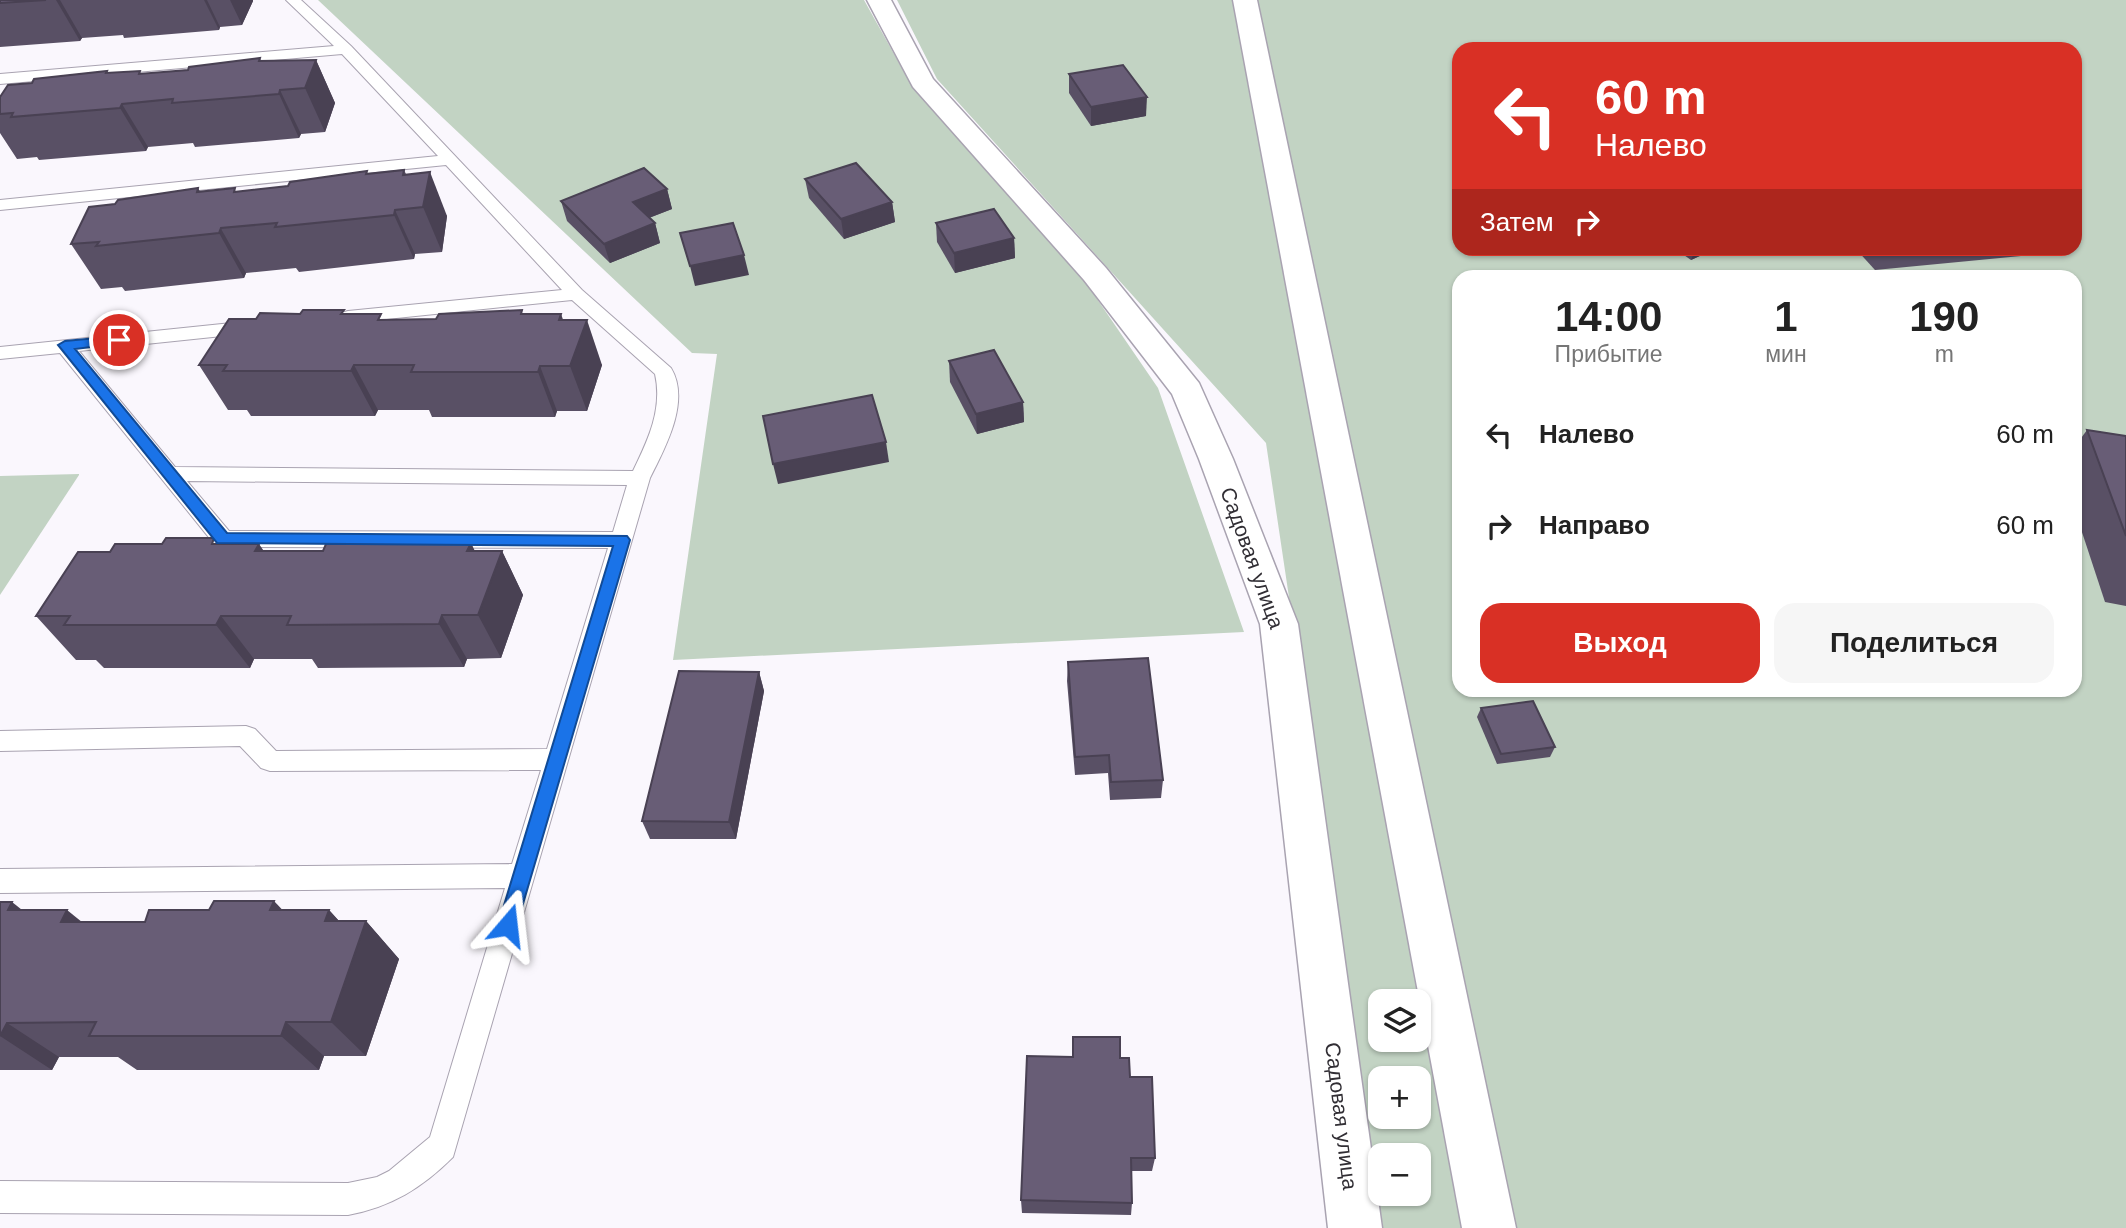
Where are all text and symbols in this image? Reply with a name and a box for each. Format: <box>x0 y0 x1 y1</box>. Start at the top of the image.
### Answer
icon: left <box>1480 70 1571 161</box>
text: 60 m <box>1595 70 1707 124</box>
text: Налево <box>1595 127 1707 163</box>
icon: right <box>1568 203 1606 241</box>
text: Затем <box>1480 207 1554 237</box>
text: 14:00 <box>1555 293 1662 340</box>
text: 1 <box>1774 293 1798 340</box>
text: 190 <box>1909 293 1979 340</box>
pin <box>89 310 149 370</box>
icon: arrive <box>100 321 138 359</box>
text: Прибытие <box>1555 341 1663 367</box>
text: мин <box>1765 341 1807 367</box>
text: m <box>1935 341 1954 367</box>
icon: left <box>1480 416 1518 454</box>
text: Налево <box>1539 419 1634 449</box>
text: 60 m <box>1996 419 2054 449</box>
street label: Садовая улица <box>1216 484 1289 632</box>
icon: right <box>1480 507 1518 545</box>
text: Направо <box>1539 510 1650 540</box>
text: 60 m <box>1996 510 2054 540</box>
button: Выход <box>1480 603 1760 683</box>
button: Поделиться <box>1774 603 2054 683</box>
position arrow <box>471 888 545 962</box>
map controls <box>1368 989 1431 1206</box>
button: layers <box>1368 989 1431 1052</box>
street label: Садовая улица <box>1321 1041 1362 1191</box>
button: + <box>1368 1066 1431 1129</box>
button: − <box>1368 1143 1431 1206</box>

